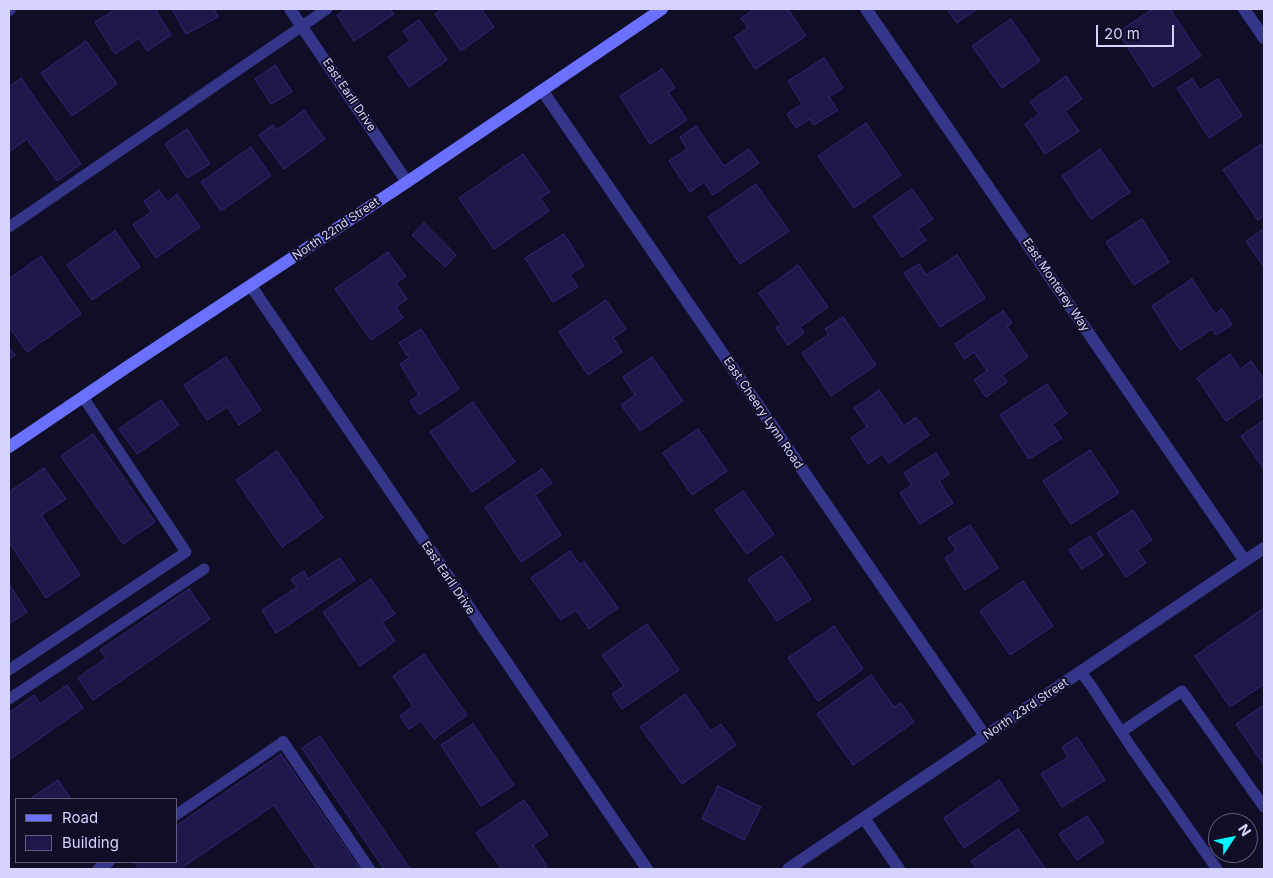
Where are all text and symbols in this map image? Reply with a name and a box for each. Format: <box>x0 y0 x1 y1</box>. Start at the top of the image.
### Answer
scale bar <box>1098 15 1176 47</box>
text: 20 m <box>1104 24 1140 43</box>
street label: East Earll Drive <box>319 56 379 134</box>
street label: North 22nd Street <box>290 195 382 263</box>
street label: East Monterey Way <box>1019 236 1093 334</box>
street label: East Cheery Lynn Road <box>720 354 806 472</box>
street label: East Earll Drive <box>418 539 478 617</box>
street label: North 23rd Street <box>981 675 1071 743</box>
legend <box>15 798 178 863</box>
text: Road <box>62 808 98 827</box>
north arrow <box>1208 813 1258 863</box>
text: N <box>1235 821 1255 839</box>
text: Building <box>62 833 119 852</box>

